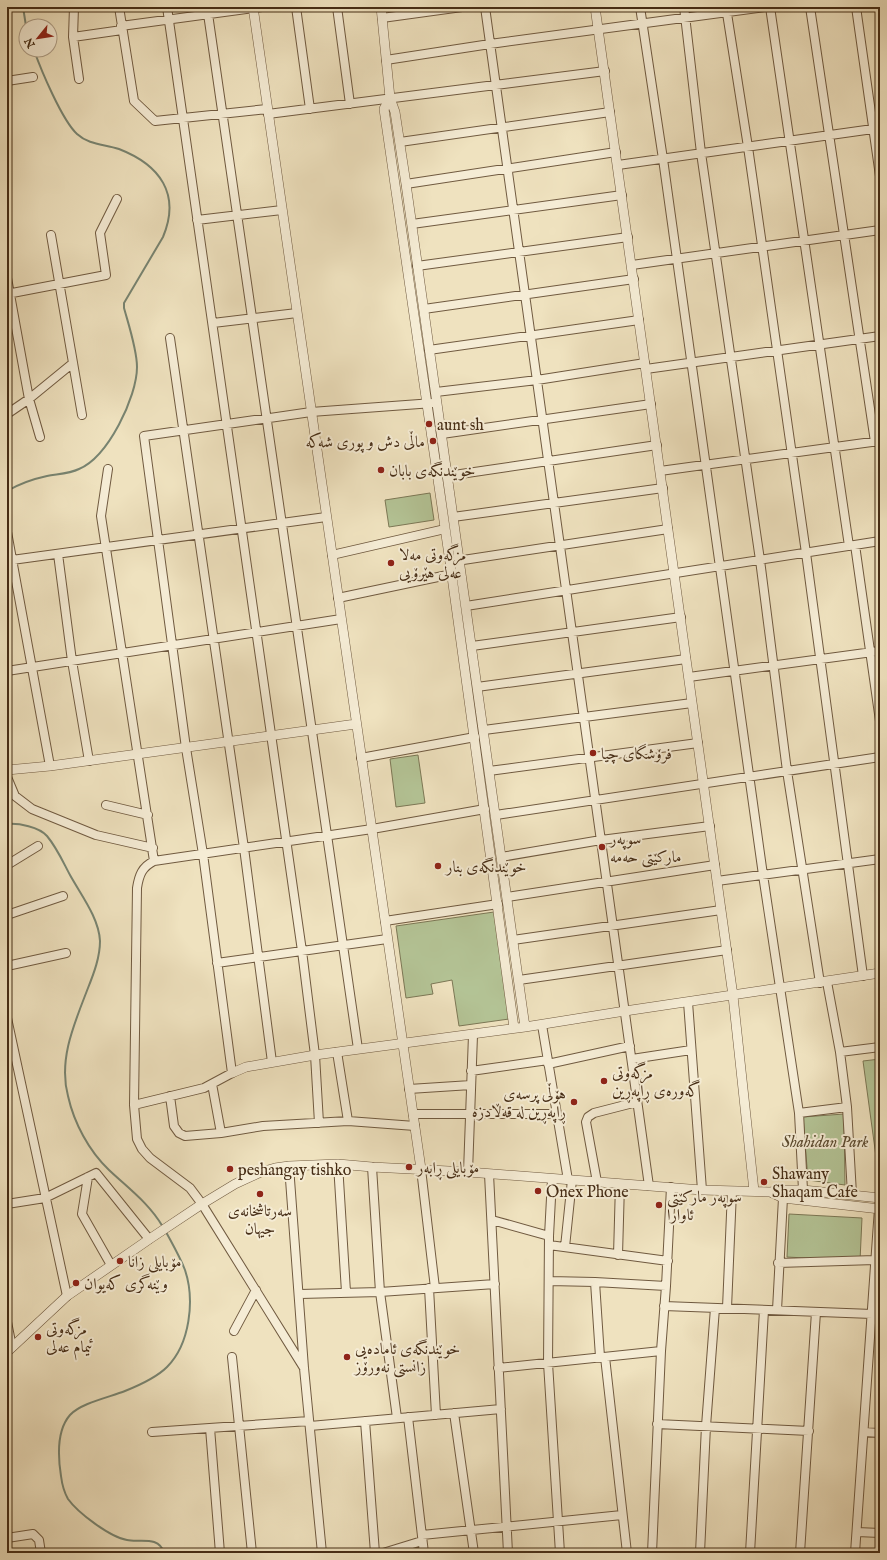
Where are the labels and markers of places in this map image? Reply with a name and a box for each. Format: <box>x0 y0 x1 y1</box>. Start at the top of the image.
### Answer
place label: aunt sh <box>437 416 484 436</box>
marker: aunt sh <box>424 419 434 429</box>
place label: ماڵی دش و پوری شەکە <box>306 431 425 453</box>
marker: ماڵی دش و پوری شەکە <box>428 436 438 446</box>
place label: خوێندنگەی بابان <box>389 461 475 482</box>
marker: خوێندنگەی بابان <box>376 465 386 475</box>
place label: مزگەوتی مەلا عەلی هێرۆیی <box>399 543 466 584</box>
marker: مزگەوتی مەلا عەلی هێرۆیی <box>386 558 396 568</box>
place label: فرۆشگای چیا <box>601 743 672 765</box>
marker: فرۆشگای چیا <box>588 748 598 758</box>
place label: سوپەر مارکێتی حەمە <box>608 830 682 868</box>
marker: سوپەر مارکێتی حەمە <box>597 842 607 852</box>
place label: خوێندنگەی بنار <box>444 857 527 878</box>
marker: خوێندنگەی بنار <box>433 861 443 871</box>
place label: مزگەوتی گەورەی ڕاپەڕین <box>612 1061 701 1104</box>
marker: مزگەوتی گەورەی ڕاپەڕین <box>599 1076 609 1086</box>
place label: هۆڵی پرسەی ڕاپەڕین لە قەڵادزە <box>472 1083 566 1125</box>
marker: هۆڵی پرسەی ڕاپەڕین لە قەڵادزە <box>569 1097 579 1107</box>
place label: مۆبایلی ڕابەر <box>415 1159 479 1181</box>
place label: peshangay tishko <box>238 1161 352 1181</box>
marker: مۆبایلی ڕابەر <box>404 1162 414 1172</box>
marker: peshangay tishko <box>225 1164 235 1174</box>
place label: Shawany Shaqam Cafe <box>772 1165 858 1203</box>
marker: Shawany Shaqam Cafe <box>759 1177 769 1187</box>
place label: Onex Phone <box>546 1183 629 1203</box>
marker: Onex Phone <box>533 1186 543 1196</box>
place label: سوپەر مارکێتی ئاوارا <box>667 1188 742 1226</box>
marker: سەرتاشخانەی جیهان <box>255 1189 265 1199</box>
marker: سوپەر مارکێتی ئاوارا <box>654 1200 664 1210</box>
place label: سەرتاشخانەی جیهان <box>228 1202 292 1240</box>
place label: مۆبایلی زانا <box>128 1253 182 1273</box>
marker: مۆبایلی زانا <box>115 1256 125 1266</box>
place label: وێنەگری کەیوان <box>84 1273 168 1295</box>
marker: وێنەگری کەیوان <box>71 1278 81 1288</box>
place label: مزگەوتی ئیمام عەلی <box>46 1317 94 1361</box>
marker: مزگەوتی ئیمام عەلی <box>33 1332 43 1342</box>
place label: خوێندنگەی ئامادەیی زانستی نەورۆز <box>353 1339 460 1378</box>
marker: خوێندنگەی ئامادەیی زانستی نەورۆز <box>342 1352 352 1362</box>

